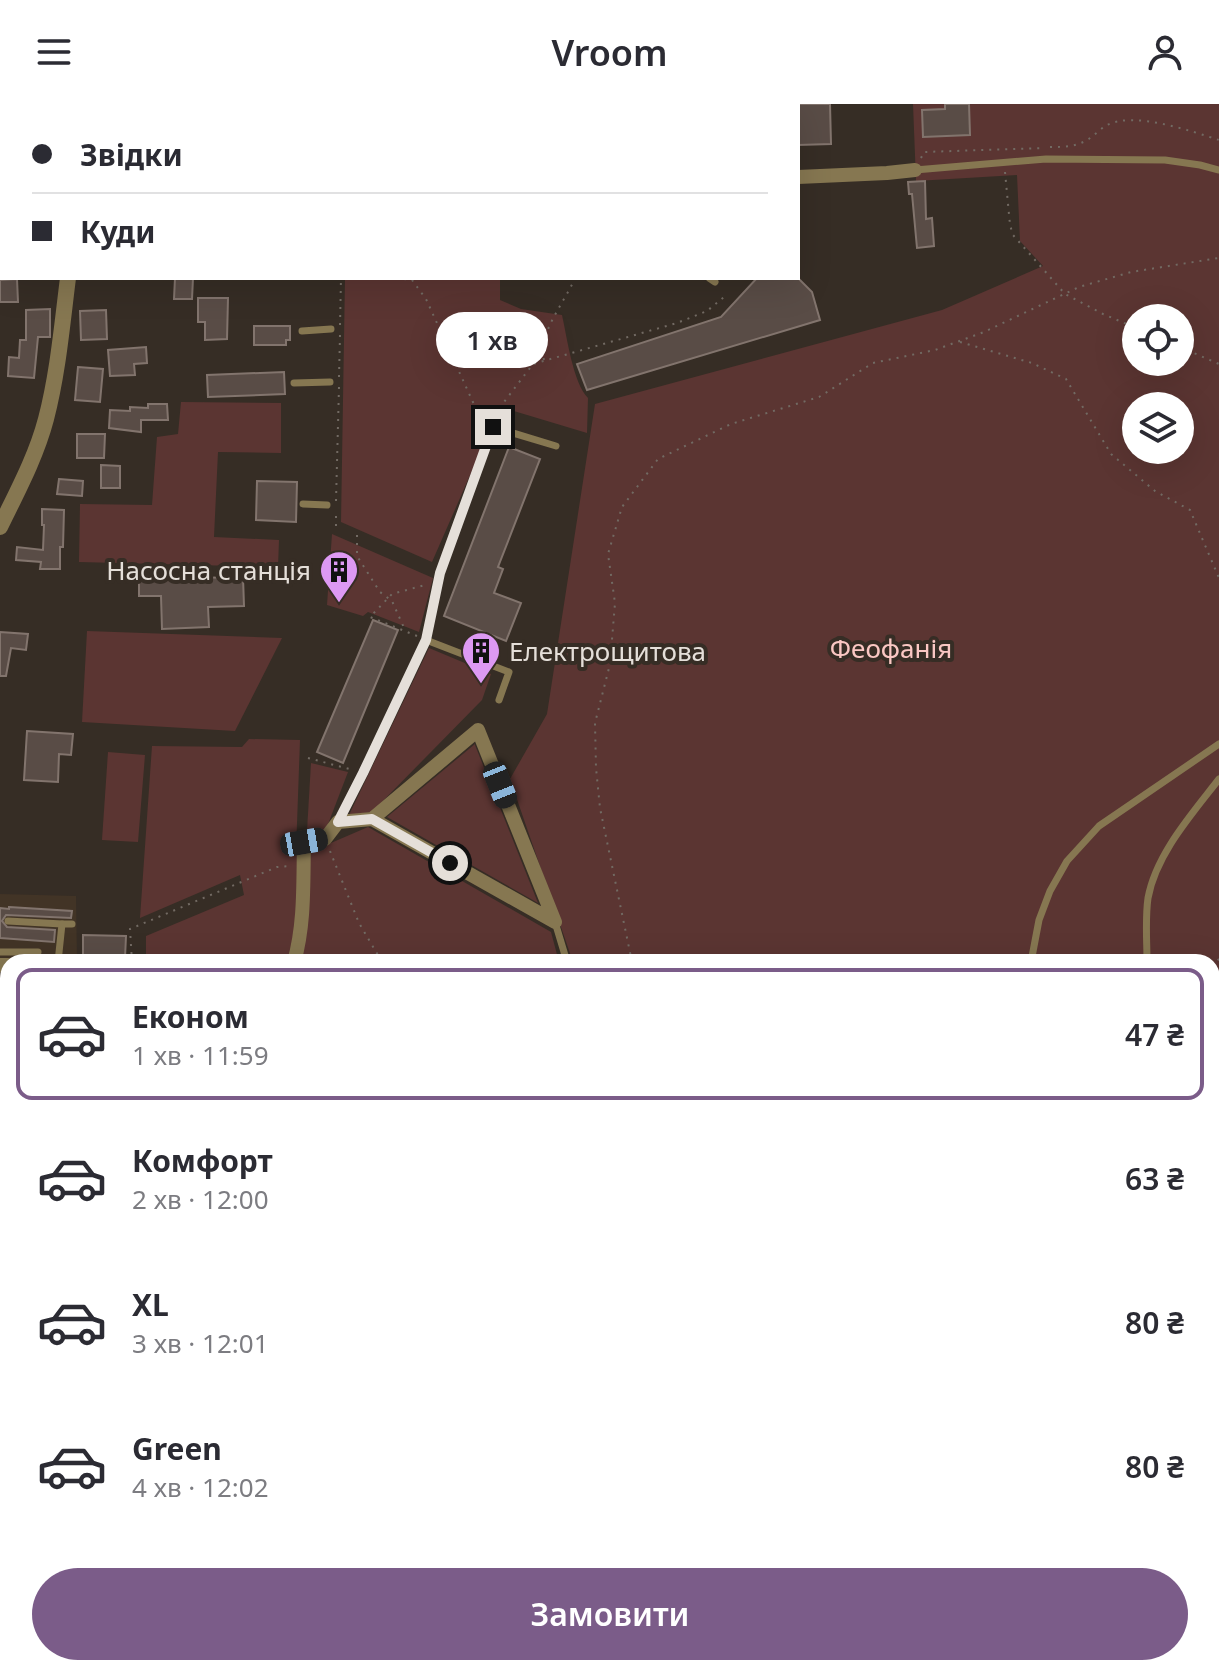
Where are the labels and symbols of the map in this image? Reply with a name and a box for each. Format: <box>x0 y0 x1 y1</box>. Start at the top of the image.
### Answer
callout: 1 хв <box>437 311 549 367</box>
route end <box>475 409 511 445</box>
building icon: Насосна станція <box>318 549 360 604</box>
place label: Насосна станція <box>106 552 311 588</box>
building icon: Електрощитова <box>460 630 502 685</box>
park label: Феофанія <box>830 630 952 666</box>
place label: Електрощитова <box>509 633 706 669</box>
car <box>480 758 520 812</box>
car <box>278 826 330 858</box>
route start <box>432 845 468 881</box>

